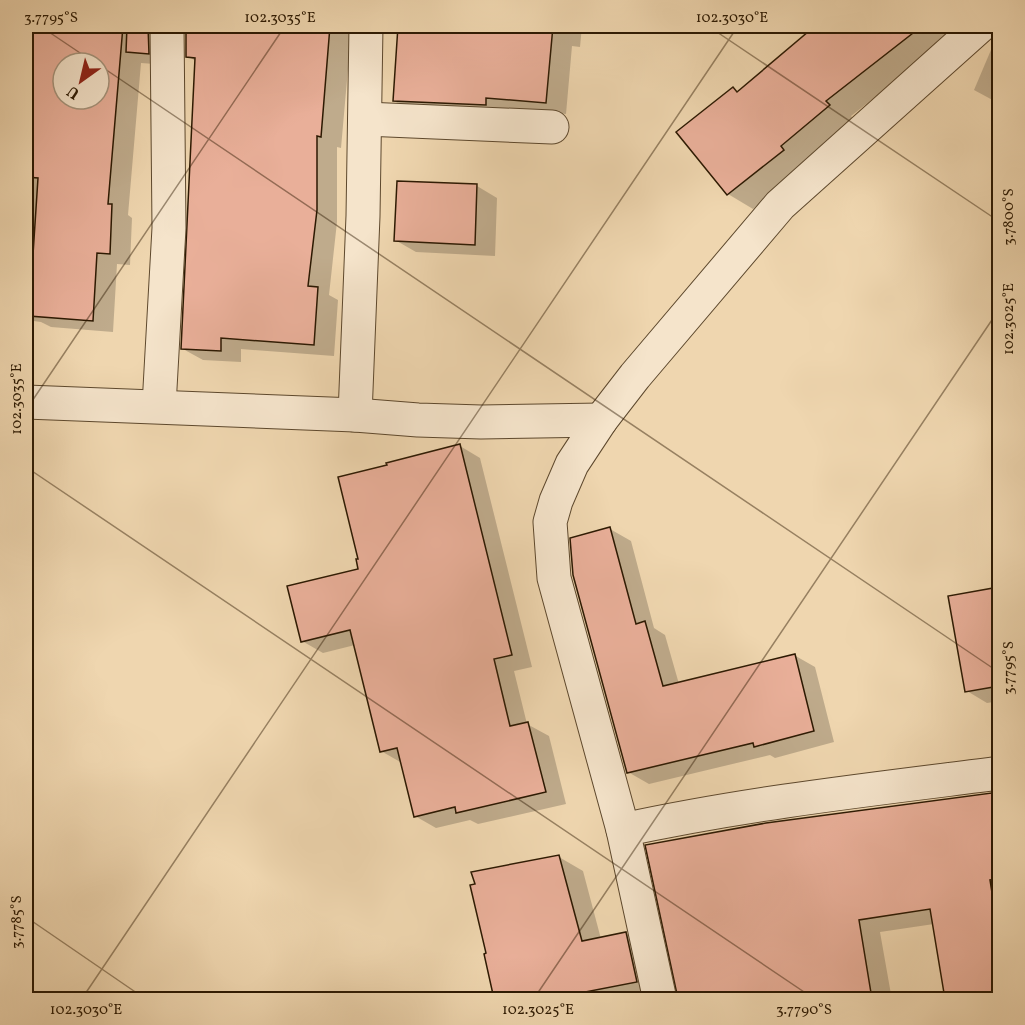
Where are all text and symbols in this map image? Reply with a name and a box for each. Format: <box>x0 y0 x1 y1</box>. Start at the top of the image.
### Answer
text: 3.7795°S <box>24 8 78 29</box>
text: 102.3035°E <box>244 8 316 29</box>
text: 102.3030°E <box>696 8 768 29</box>
north arrow <box>51 51 111 111</box>
text: U <box>63 80 84 104</box>
text: 3.7800°S <box>999 188 1020 246</box>
text: 102.3025°E <box>999 283 1020 355</box>
text: 102.3035°E <box>7 363 28 435</box>
text: 3.7795°S <box>999 641 1020 695</box>
text: 3.7785°S <box>7 895 28 949</box>
text: 102.3030°E <box>50 1000 122 1021</box>
text: 102.3025°E <box>502 1000 574 1021</box>
text: 3.7790°S <box>776 1000 832 1021</box>

